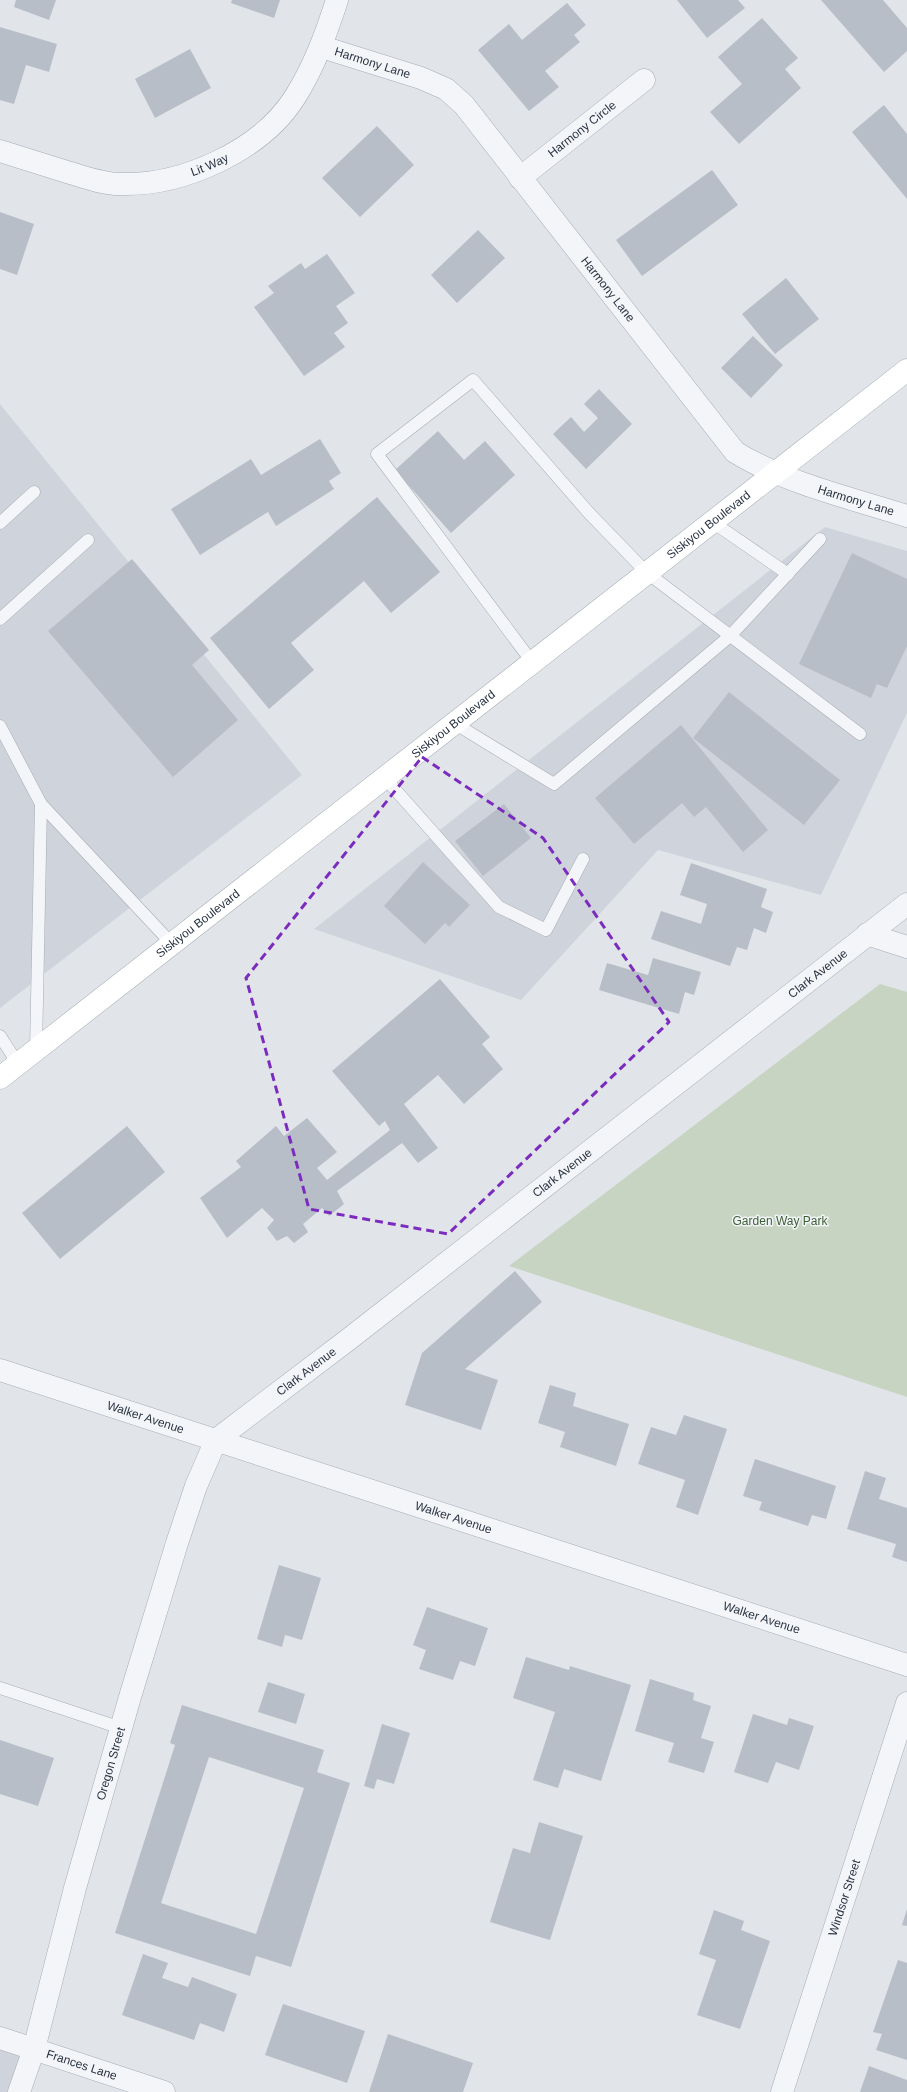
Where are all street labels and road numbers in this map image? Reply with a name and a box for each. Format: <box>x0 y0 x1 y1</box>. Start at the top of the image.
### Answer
street label: Harmony Lane <box>333 44 413 81</box>
street label: Harmony Circle <box>545 98 619 160</box>
street label: Lit Way <box>189 150 231 179</box>
street label: Harmony Lane <box>578 254 638 325</box>
street label: Harmony Lane <box>816 482 896 519</box>
street label: Siskiyou Boulevard <box>664 488 753 562</box>
street label: Siskiyou Boulevard <box>409 687 498 761</box>
street label: Siskiyou Boulevard <box>153 887 242 961</box>
street label: Clark Avenue <box>785 946 850 1001</box>
street label: Clark Avenue <box>530 1145 595 1200</box>
street label: Clark Avenue <box>274 1344 339 1399</box>
street label: Walker Avenue <box>105 1398 186 1436</box>
street label: Walker Avenue <box>413 1498 494 1537</box>
street label: Walker Avenue <box>721 1599 802 1637</box>
street label: Oregon Street <box>94 1725 128 1802</box>
street label: Windsor Street <box>826 1857 863 1938</box>
street label: Frances Lane <box>45 2047 119 2083</box>

